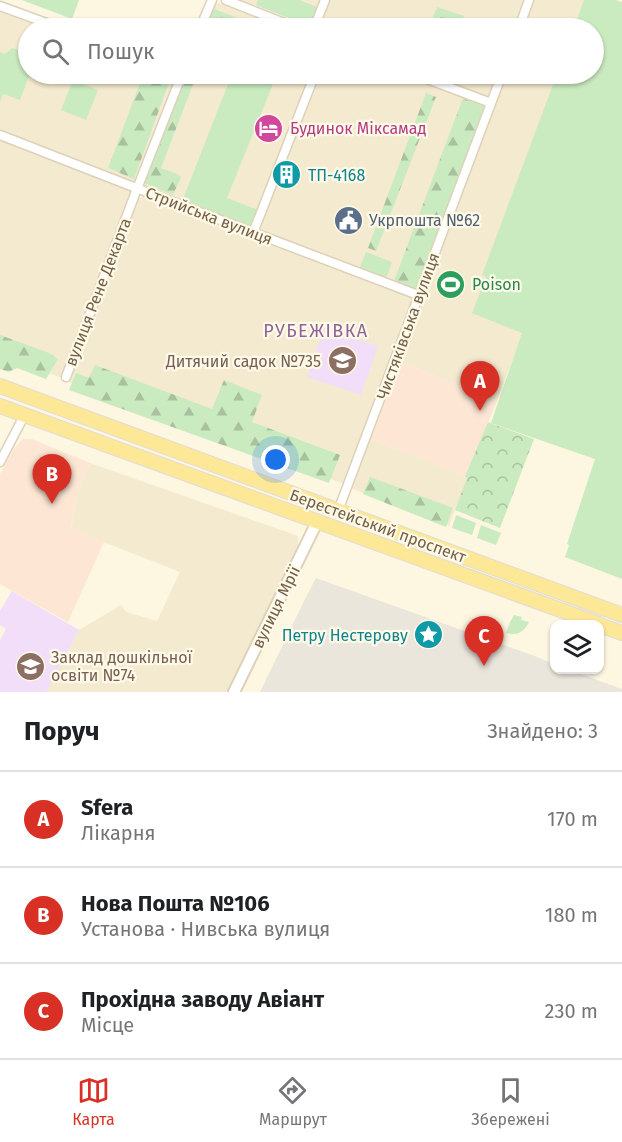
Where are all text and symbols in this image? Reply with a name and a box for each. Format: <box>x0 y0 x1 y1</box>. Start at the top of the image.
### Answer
search box <box>18 18 604 84</box>
icon: search <box>39 35 72 68</box>
text: Пошук <box>87 38 154 65</box>
hotel icon: Будинок Міксамад <box>253 112 285 144</box>
place label: Будинок Міксамад <box>290 119 427 138</box>
building icon: ТП-4168 <box>271 159 303 191</box>
place label: ТП-4168 <box>308 166 365 185</box>
street label: Стрийська вулиця <box>143 183 275 249</box>
public building icon: Укрпошта №62 <box>332 204 364 236</box>
place label: Укрпошта №62 <box>369 211 480 230</box>
street label: вулиця Рене Декарта <box>61 215 135 369</box>
street label: Чистяківська вулиця <box>373 250 443 402</box>
sports icon: Poison <box>435 268 467 300</box>
place label: Poison <box>472 275 521 294</box>
district label: РУБЕЖІВКА <box>263 320 369 342</box>
school or university icon: Дитячий садок №735 <box>326 345 358 377</box>
place label: Дитячий садок №735 <box>165 352 321 371</box>
pin: A <box>460 362 500 411</box>
your location <box>261 445 290 474</box>
pin: B <box>32 454 72 504</box>
street label: Берестейський проспект <box>287 485 469 567</box>
street label: вулиця Мрії <box>248 562 304 651</box>
pin: C <box>464 616 504 666</box>
place icon: Петру Нестерову <box>413 619 445 651</box>
map controls <box>550 620 604 674</box>
button: layers <box>550 620 604 674</box>
place label: Петру Нестерову <box>282 626 408 645</box>
place label: Заклад дошкільної освіти №74 <box>51 648 193 685</box>
school or university icon: Заклад дошкільної освіти №74 <box>14 650 46 682</box>
text: Поруч <box>24 716 100 747</box>
text: Знайдено: 3 <box>487 719 598 743</box>
text: Sfera <box>81 794 133 821</box>
text: A <box>38 807 49 831</box>
text: 170 m <box>547 807 598 831</box>
text: Лікарня <box>81 821 156 845</box>
text: Нова Пошта №106 <box>81 890 270 917</box>
text: B <box>37 903 50 927</box>
text: 180 m <box>545 903 598 927</box>
text: Установа · Нивська вулиця <box>81 917 330 941</box>
text: Прохідна заводу Авіант <box>81 986 324 1013</box>
text: C <box>38 999 49 1023</box>
text: 230 m <box>545 999 598 1023</box>
text: Місце <box>81 1013 134 1037</box>
tab: Карта <box>72 1074 115 1129</box>
tab: Маршрут <box>259 1074 327 1129</box>
tab: Збережені <box>471 1074 550 1129</box>

